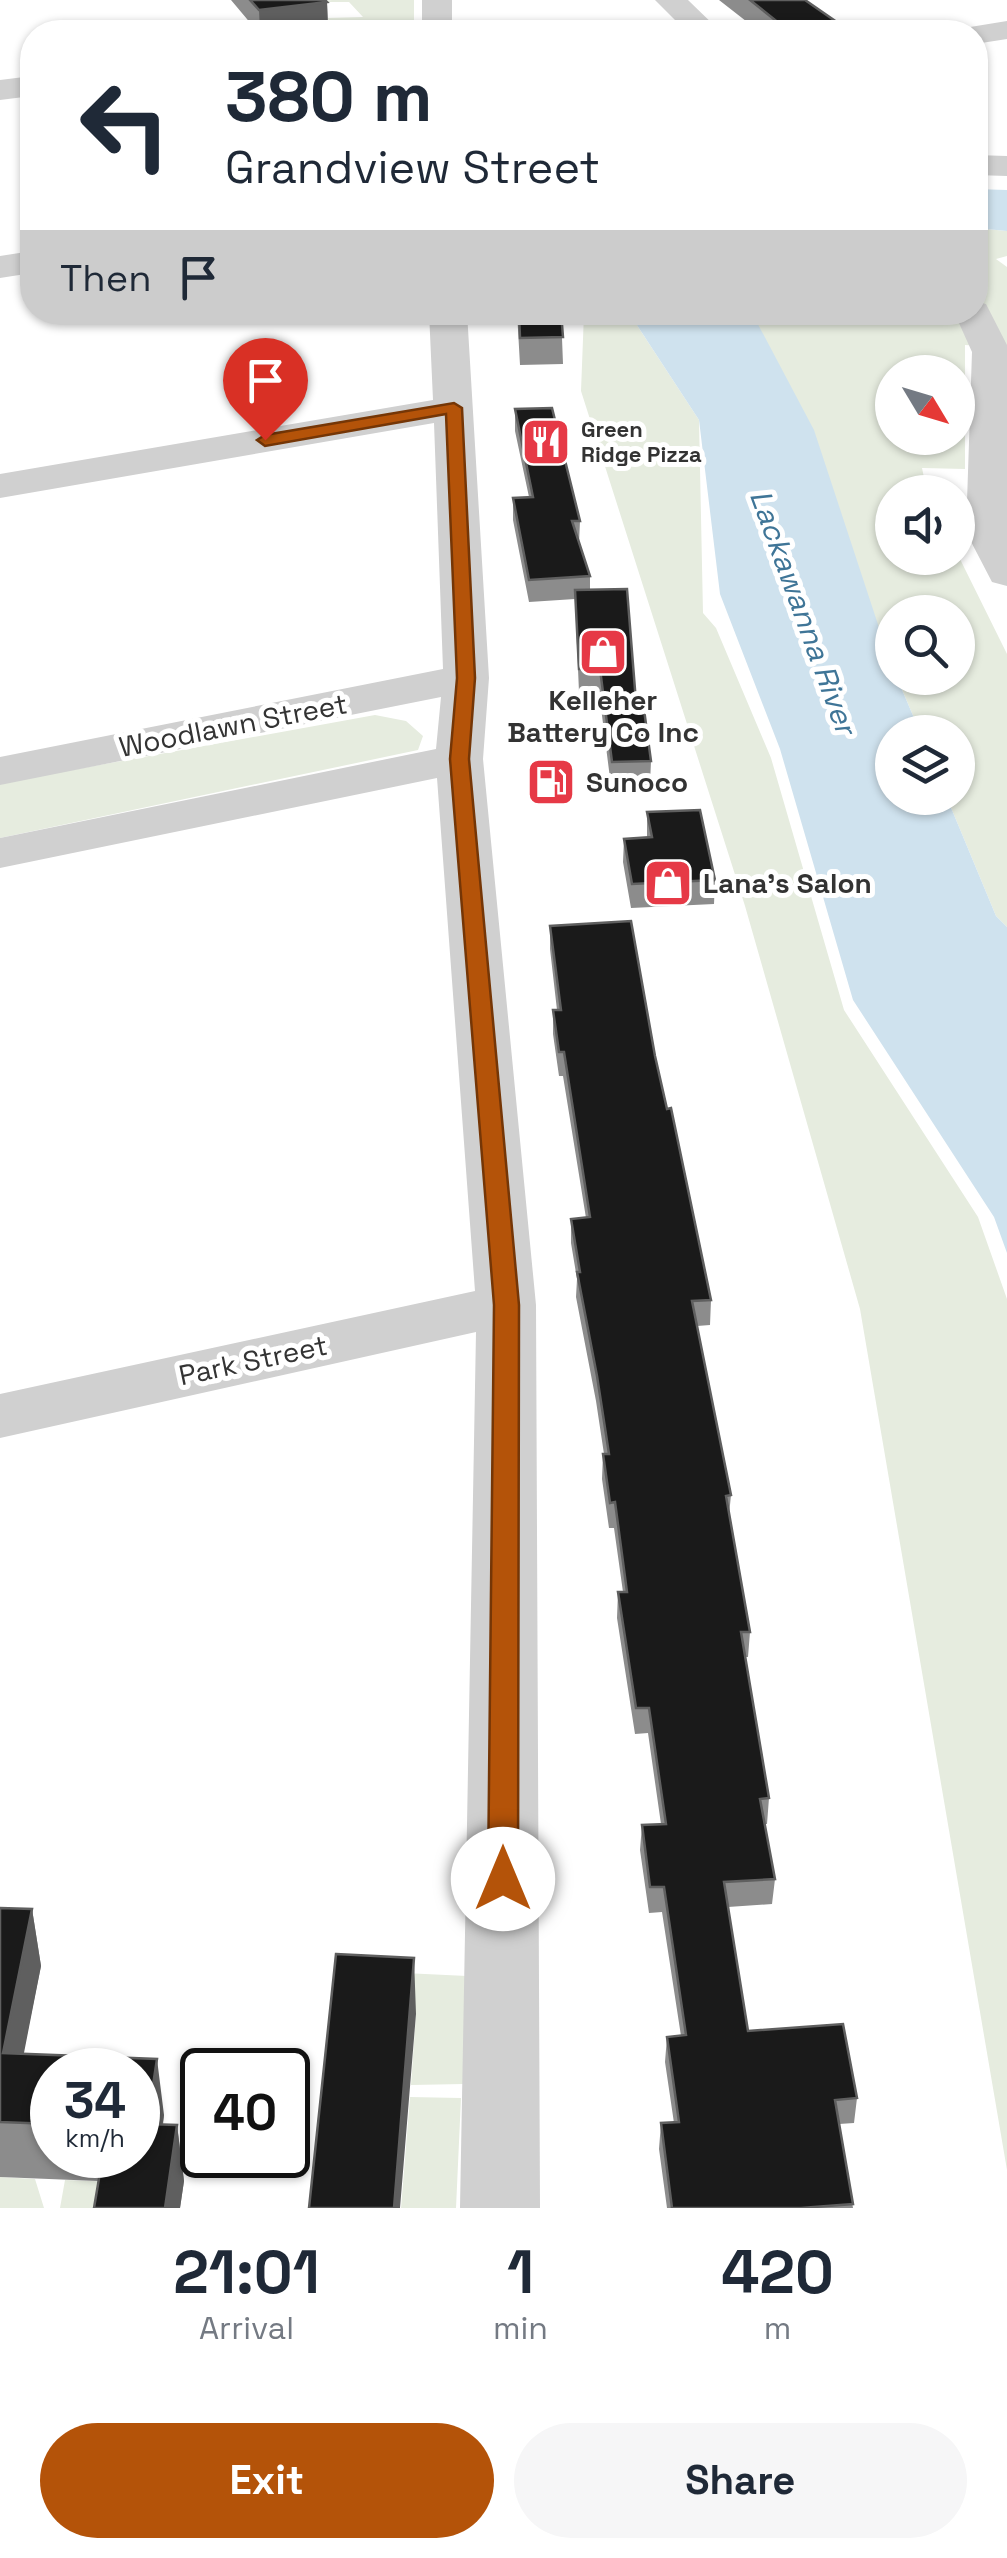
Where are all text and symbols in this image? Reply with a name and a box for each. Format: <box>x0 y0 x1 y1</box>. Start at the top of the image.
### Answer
text: 380 m <box>225 52 432 141</box>
icon: left <box>60 60 190 190</box>
text: Grandview Street <box>225 139 600 196</box>
icon: arrive <box>171 250 226 305</box>
text: Then <box>60 254 151 302</box>
pin <box>223 338 308 441</box>
icon: arrive <box>238 353 293 408</box>
north arrow <box>875 355 975 455</box>
map controls <box>875 355 975 815</box>
place label: Green Ridge Pizza <box>581 415 702 468</box>
restaurant icon: Green Ridge Pizza <box>520 416 572 468</box>
button: sound <box>875 475 975 575</box>
water label: Lackawanna River <box>741 484 867 742</box>
button: search <box>875 595 975 695</box>
shop icon: Kelleher Battery Co Inc <box>577 626 629 678</box>
place label: Kelleher Battery Co Inc <box>507 682 699 750</box>
street label: Woodlawn Street <box>116 685 350 765</box>
button: layers <box>875 715 975 815</box>
fuel station icon: Sunoco <box>525 756 577 808</box>
place label: Sunoco <box>586 764 688 800</box>
shop icon: Lana's Salon <box>642 857 694 909</box>
place label: Lana's Salon <box>703 865 872 901</box>
street label: Park Street <box>175 1327 331 1393</box>
position arrow <box>451 1827 555 1931</box>
speed limit sign: 40 <box>180 2048 310 2178</box>
text: 34 <box>64 2069 126 2133</box>
text: km/h <box>65 2122 125 2154</box>
text: 21:01 <box>173 2234 320 2311</box>
text: 1 <box>507 2234 534 2311</box>
text: 420 <box>721 2234 834 2311</box>
text: Arrival <box>199 2308 294 2348</box>
text: min <box>493 2308 548 2348</box>
text: m <box>764 2308 791 2348</box>
button: Exit <box>40 2423 494 2538</box>
button: Share <box>514 2423 967 2538</box>

